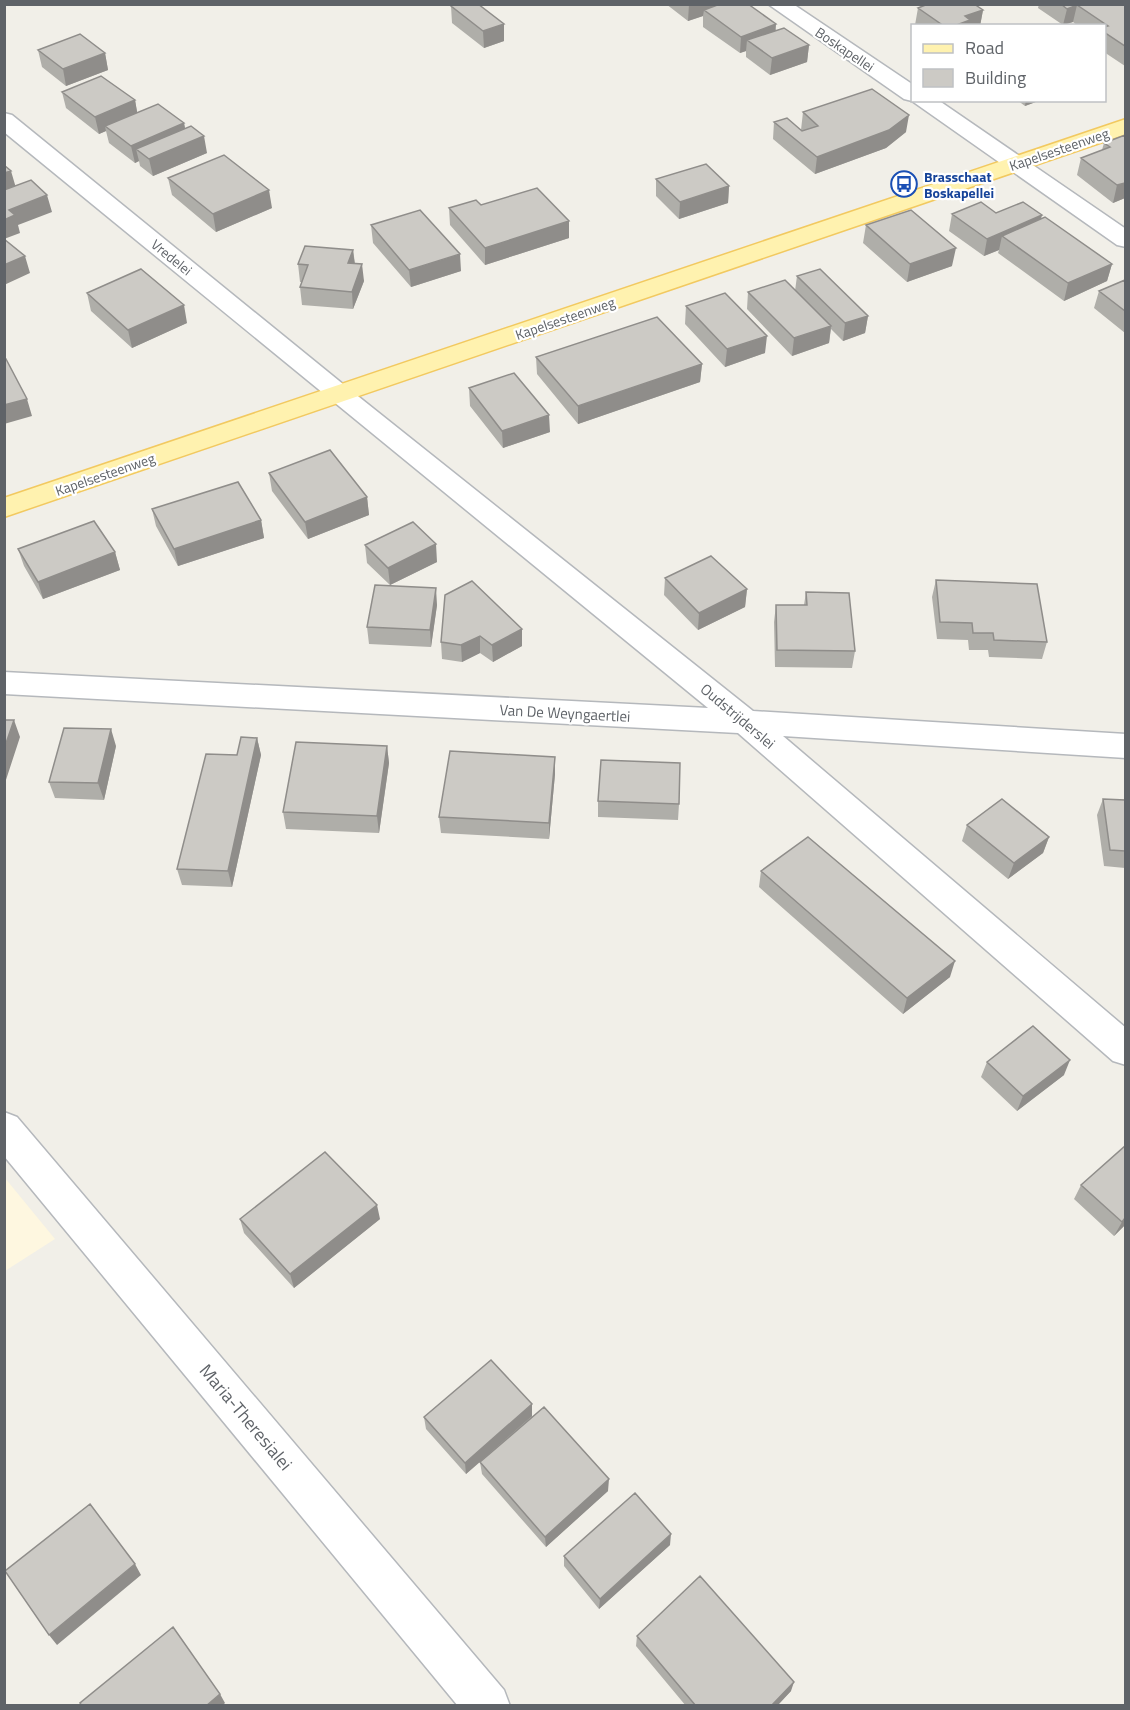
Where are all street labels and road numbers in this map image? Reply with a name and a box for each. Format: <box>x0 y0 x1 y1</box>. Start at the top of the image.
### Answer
street label: Boskapellei <box>811 21 879 77</box>
street label: Kapelsesteenweg <box>1006 122 1112 176</box>
street label: Vredelei <box>147 234 197 280</box>
street label: Kapelsesteenweg <box>512 291 618 345</box>
street label: Kapelsesteenweg <box>52 447 158 501</box>
street label: Oudstrijderslei <box>695 678 781 754</box>
street label: Van De Weyngaertlei <box>499 698 631 728</box>
street label: Maria-Theresialei <box>193 1358 299 1476</box>

